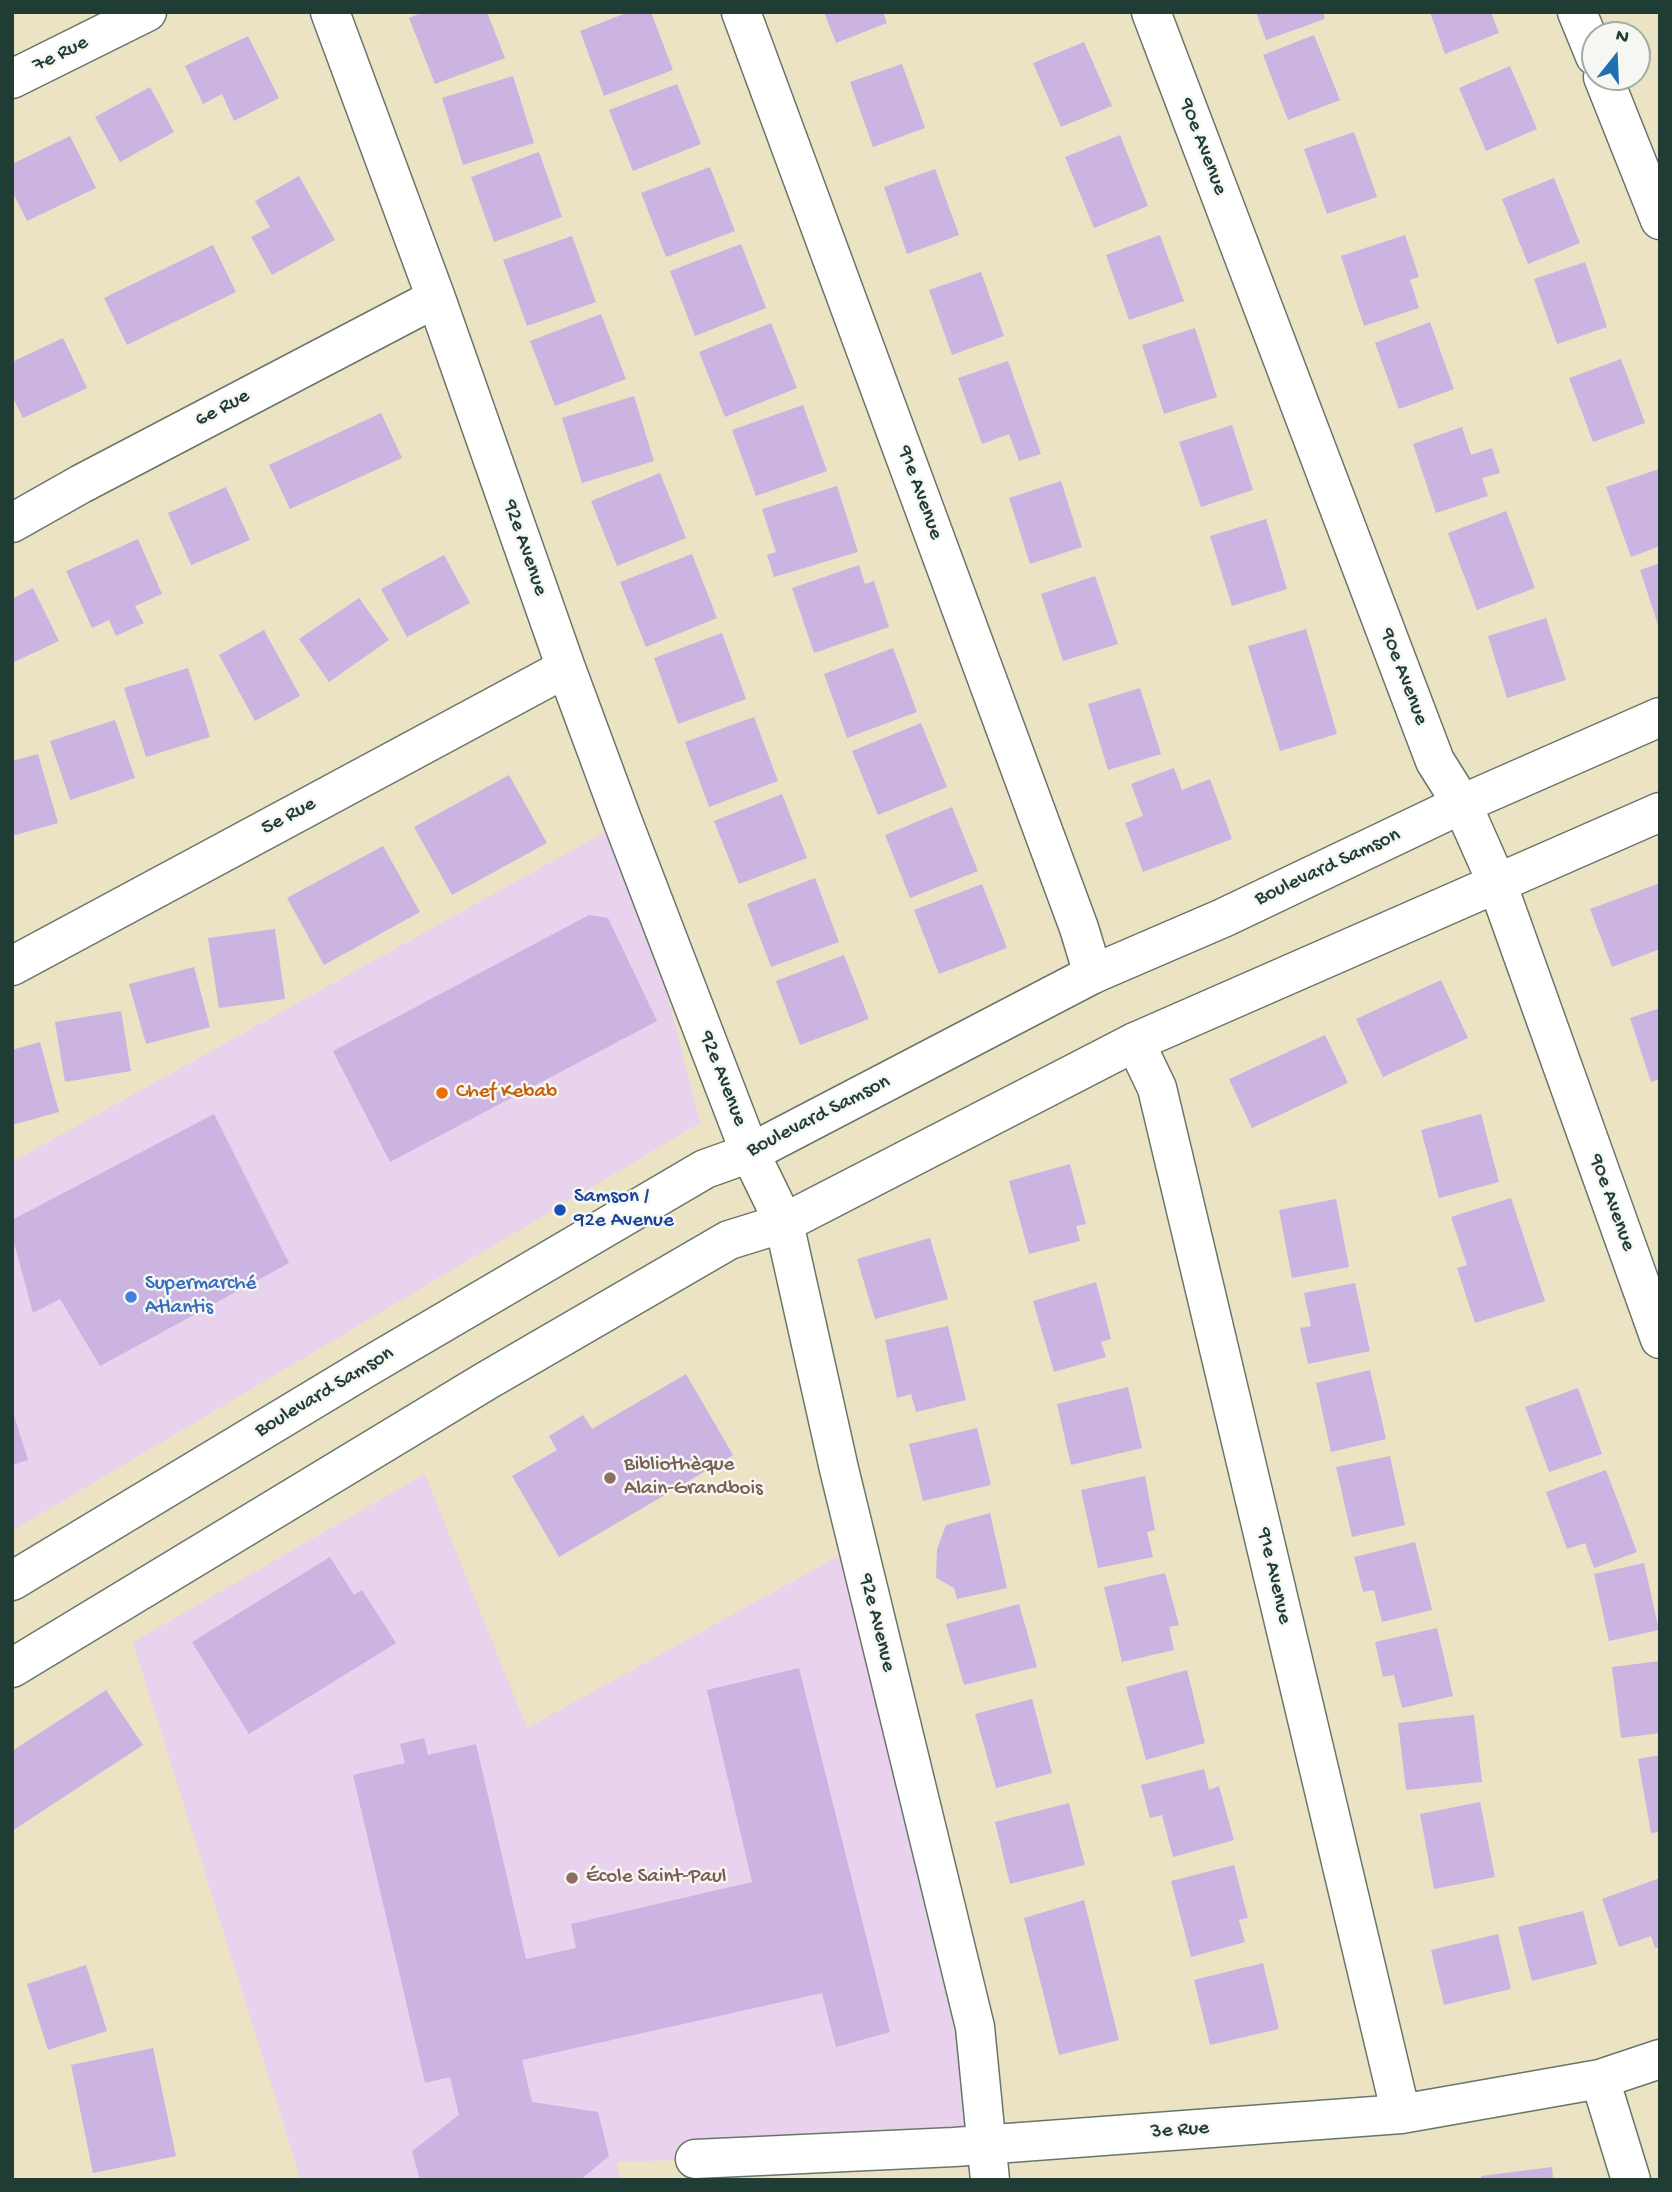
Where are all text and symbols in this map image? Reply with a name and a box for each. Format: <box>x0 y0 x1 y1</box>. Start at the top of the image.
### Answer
north arrow <box>1581 21 1651 91</box>
text: N <box>1613 25 1631 50</box>
street label: 7e Rue <box>29 31 93 79</box>
street label: 90e Avenue <box>1172 95 1232 199</box>
street label: 6e Rue <box>191 384 255 434</box>
street label: 91e Avenue <box>890 443 948 543</box>
street label: 92e Avenue <box>496 497 552 599</box>
street label: 90e Avenue <box>1373 625 1433 729</box>
street label: 5e Rue <box>257 792 321 842</box>
street label: Boulevard Samson <box>1251 823 1405 913</box>
street label: 92e Avenue <box>692 1028 752 1130</box>
street label: Boulevard Samson <box>743 1070 895 1164</box>
place label: Chef Kebab <box>456 1080 557 1106</box>
marker: Chef Kebab <box>434 1085 450 1101</box>
street label: 90e Avenue <box>1582 1151 1640 1255</box>
place label: Samson / 92e Avenue <box>574 1185 674 1235</box>
marker: Samson / 92e Avenue <box>552 1202 568 1218</box>
place label: Supermarché Atlantis <box>145 1272 256 1322</box>
marker: Supermarché Atlantis <box>123 1289 139 1305</box>
street label: Boulevard Samson <box>251 1342 399 1444</box>
place label: Bibliothèque Alain-Grandbois <box>624 1453 763 1503</box>
marker: Bibliothèque Alain-Grandbois <box>602 1470 618 1486</box>
street label: 91e Avenue <box>1250 1525 1296 1627</box>
street label: 92e Avenue <box>852 1572 900 1674</box>
place label: École Saint-Paul <box>586 1865 726 1891</box>
marker: École Saint-Paul <box>564 1870 580 1886</box>
street label: 3e Rue <box>1150 2116 1210 2146</box>

